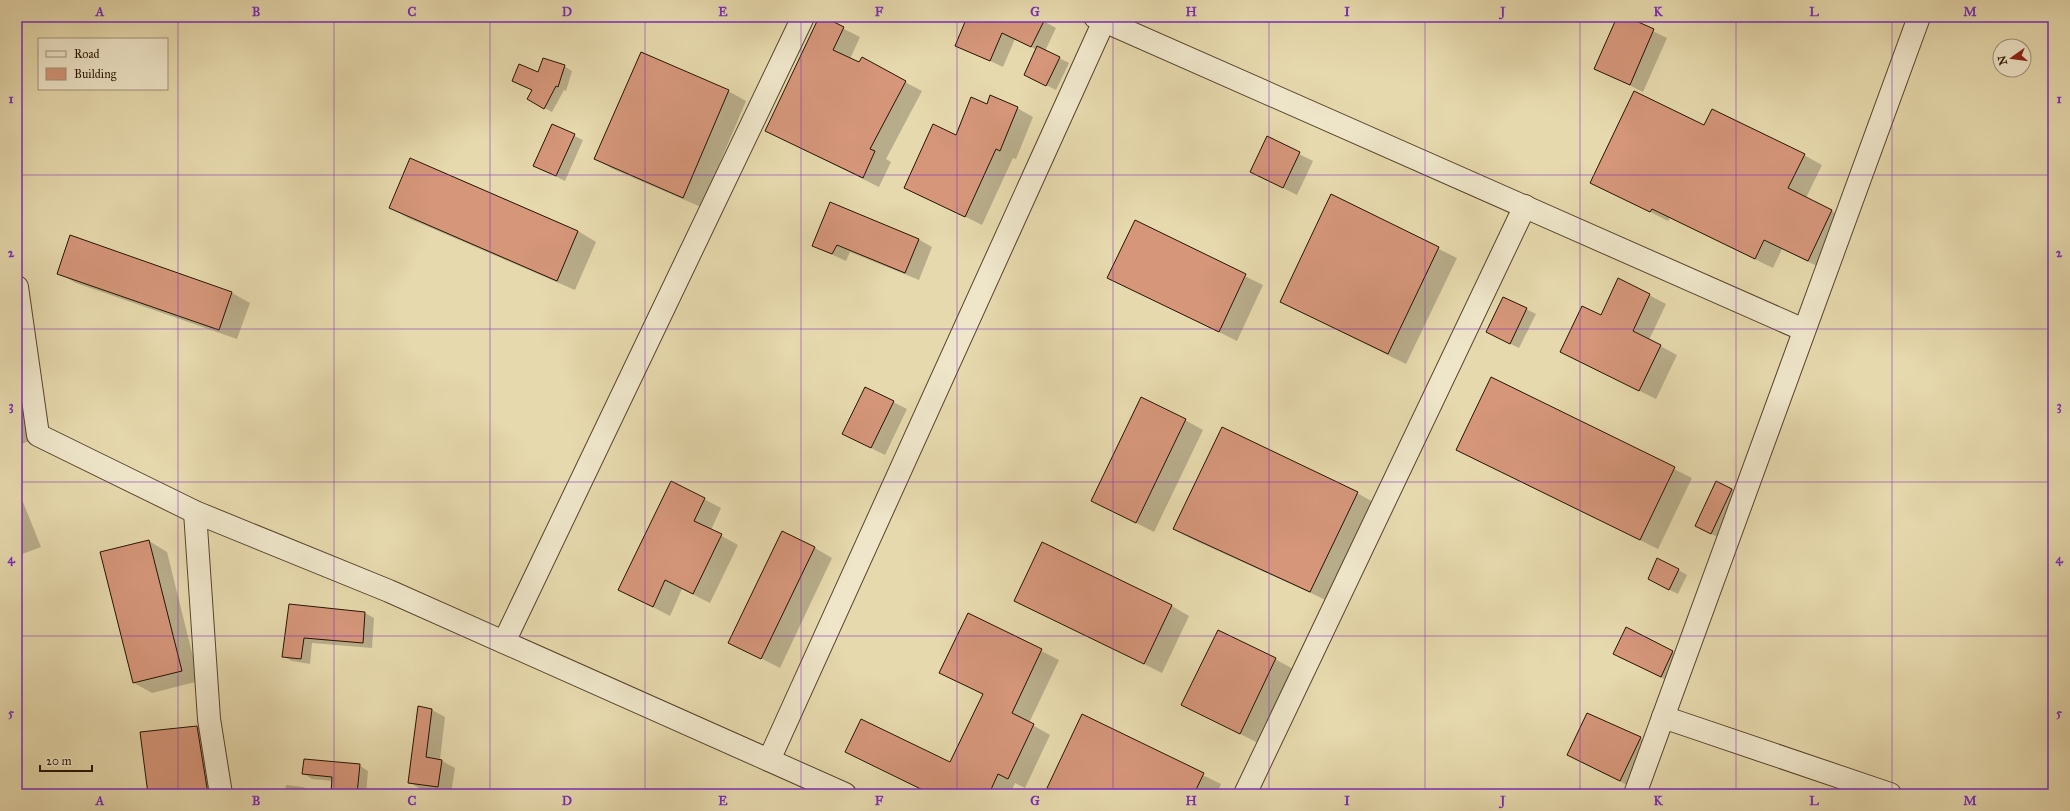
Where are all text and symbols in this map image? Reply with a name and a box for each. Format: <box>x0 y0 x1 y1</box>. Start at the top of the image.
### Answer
text: A <box>95 4 105 20</box>
text: B <box>252 4 261 20</box>
text: C <box>408 4 417 20</box>
text: D <box>562 4 572 20</box>
text: E <box>718 4 728 20</box>
text: F <box>875 4 884 20</box>
text: G <box>1030 4 1040 20</box>
text: H <box>1185 4 1197 20</box>
text: I <box>1344 4 1350 20</box>
text: J <box>1498 4 1506 20</box>
text: K <box>1653 4 1663 20</box>
text: L <box>1809 4 1819 20</box>
text: M <box>1963 4 1977 20</box>
legend <box>38 38 168 90</box>
north arrow <box>1992 38 2032 78</box>
text: Road <box>74 47 100 61</box>
text: N <box>1995 54 2010 66</box>
text: Building <box>74 67 117 82</box>
text: 1 <box>8 91 14 107</box>
text: 1 <box>2056 91 2062 107</box>
text: 2 <box>8 245 15 261</box>
text: 2 <box>2056 245 2063 261</box>
text: 3 <box>8 398 14 414</box>
text: 3 <box>2056 398 2062 414</box>
text: 4 <box>7 551 15 567</box>
text: 4 <box>2055 551 2063 567</box>
text: 5 <box>8 705 15 721</box>
text: 5 <box>2056 705 2063 721</box>
scale bar <box>40 747 92 773</box>
text: 20 m <box>46 754 72 768</box>
text: A <box>95 793 105 809</box>
text: B <box>252 793 261 809</box>
text: C <box>408 793 417 809</box>
text: D <box>562 793 572 809</box>
text: E <box>718 793 728 809</box>
text: F <box>875 793 884 809</box>
text: G <box>1030 793 1040 809</box>
text: H <box>1185 793 1197 809</box>
text: I <box>1344 793 1350 809</box>
text: J <box>1498 793 1506 809</box>
text: K <box>1653 793 1663 809</box>
text: L <box>1809 793 1819 809</box>
text: M <box>1963 793 1977 809</box>

